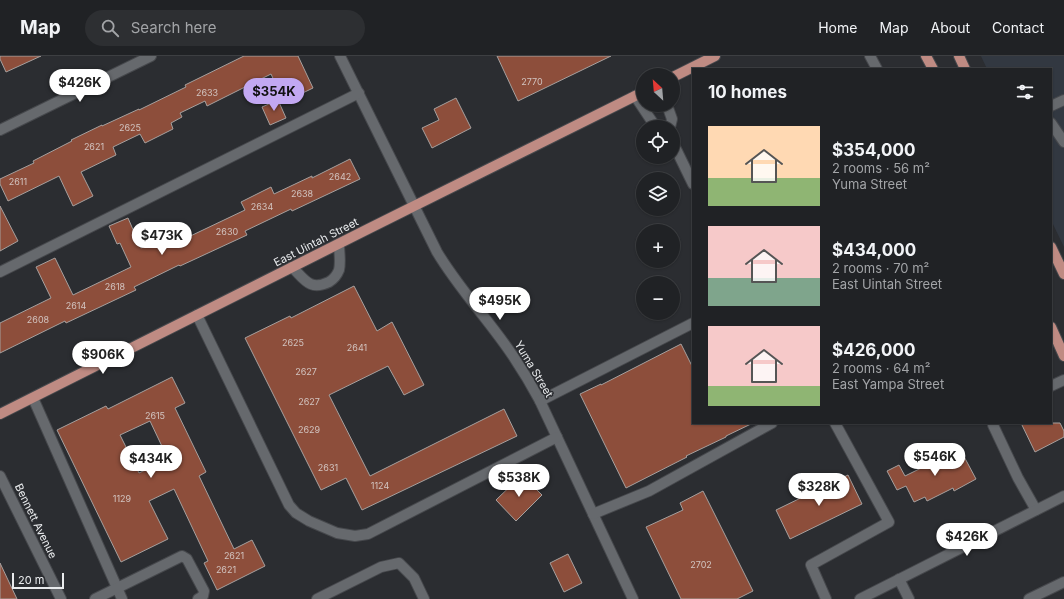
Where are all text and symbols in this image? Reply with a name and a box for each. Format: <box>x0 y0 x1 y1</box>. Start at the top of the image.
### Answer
search box <box>85 10 365 46</box>
text: Map <box>20 16 61 39</box>
icon: search <box>99 17 121 39</box>
text: Search here <box>131 18 216 37</box>
text: Home <box>818 19 857 36</box>
text: Map <box>879 19 909 36</box>
text: About <box>931 19 970 36</box>
text: Contact <box>992 19 1044 36</box>
north arrow <box>636 68 680 112</box>
map controls <box>636 68 680 320</box>
pin: $426K <box>52 69 108 103</box>
text: $426K <box>58 74 102 90</box>
house number: 2770 <box>521 76 543 87</box>
pin: $354K <box>246 78 302 112</box>
icon: filters <box>1014 81 1036 103</box>
text: 10 homes <box>708 82 787 102</box>
text: $354K <box>252 83 296 99</box>
house number: 2633 <box>196 87 219 98</box>
button: locate <box>636 120 680 164</box>
house number: 2625 <box>119 122 141 133</box>
text: $354,000 <box>832 140 915 160</box>
house number: 2621 <box>84 141 104 152</box>
icon: home <box>740 142 788 190</box>
text: 2 rooms · 56 m² <box>832 160 930 176</box>
house number: 2642 <box>329 171 351 182</box>
button: layers <box>636 172 680 216</box>
house number: 2611 <box>9 176 27 187</box>
text: Yuma Street <box>832 176 907 192</box>
house number: 2638 <box>291 188 314 199</box>
house number: 2634 <box>251 201 273 212</box>
street label: East Uintah Street <box>271 214 361 269</box>
pin: $473K <box>134 222 190 256</box>
button: + <box>636 224 680 268</box>
house number: 2630 <box>216 226 238 237</box>
text: $473K <box>141 227 183 243</box>
text: $434,000 <box>832 240 916 260</box>
icon: home <box>740 242 788 290</box>
text: 2 rooms · 70 m² <box>832 260 929 276</box>
button: − <box>636 276 680 320</box>
text: East Uintah Street <box>832 276 942 292</box>
house number: 2618 <box>105 281 126 292</box>
pin: $495K <box>472 287 528 321</box>
text: $495K <box>478 292 522 308</box>
house number: 2614 <box>66 300 86 311</box>
house number: 2608 <box>27 314 50 325</box>
house number: 2625 <box>282 337 304 348</box>
street label: Yuma Street <box>512 338 557 400</box>
text: $426,000 <box>832 340 915 360</box>
pin: $906K <box>75 341 131 375</box>
house number: 2641 <box>347 342 367 353</box>
icon: home <box>740 342 788 390</box>
text: $906K <box>81 346 125 362</box>
text: 2 rooms · 64 m² <box>832 360 930 376</box>
house number: 2627 <box>295 366 317 377</box>
text: East Yampa Street <box>832 376 944 392</box>
house number: 2627 <box>298 396 320 407</box>
house number: 2615 <box>145 410 165 421</box>
house number: 2629 <box>298 424 320 435</box>
pin: $546K <box>907 443 963 477</box>
pin: $434K <box>123 445 179 479</box>
text: $546K <box>913 448 957 464</box>
text: $434K <box>129 450 173 466</box>
house number: 2631 <box>318 462 338 473</box>
pin: $538K <box>491 464 547 498</box>
text: $538K <box>497 469 541 485</box>
pin: $328K <box>791 473 847 507</box>
text: $328K <box>798 478 840 494</box>
house number: 1124 <box>371 480 389 491</box>
street label: Bennett Avenue <box>12 481 60 561</box>
house number: 1129 <box>113 493 132 504</box>
pin: $426K <box>939 523 995 557</box>
text: $426K <box>945 528 989 544</box>
house number: 2621 <box>224 550 244 561</box>
house number: 2702 <box>690 559 712 570</box>
house number: 2621 <box>216 564 236 575</box>
scale bar <box>12 571 64 590</box>
text: 20 m <box>18 573 44 587</box>

